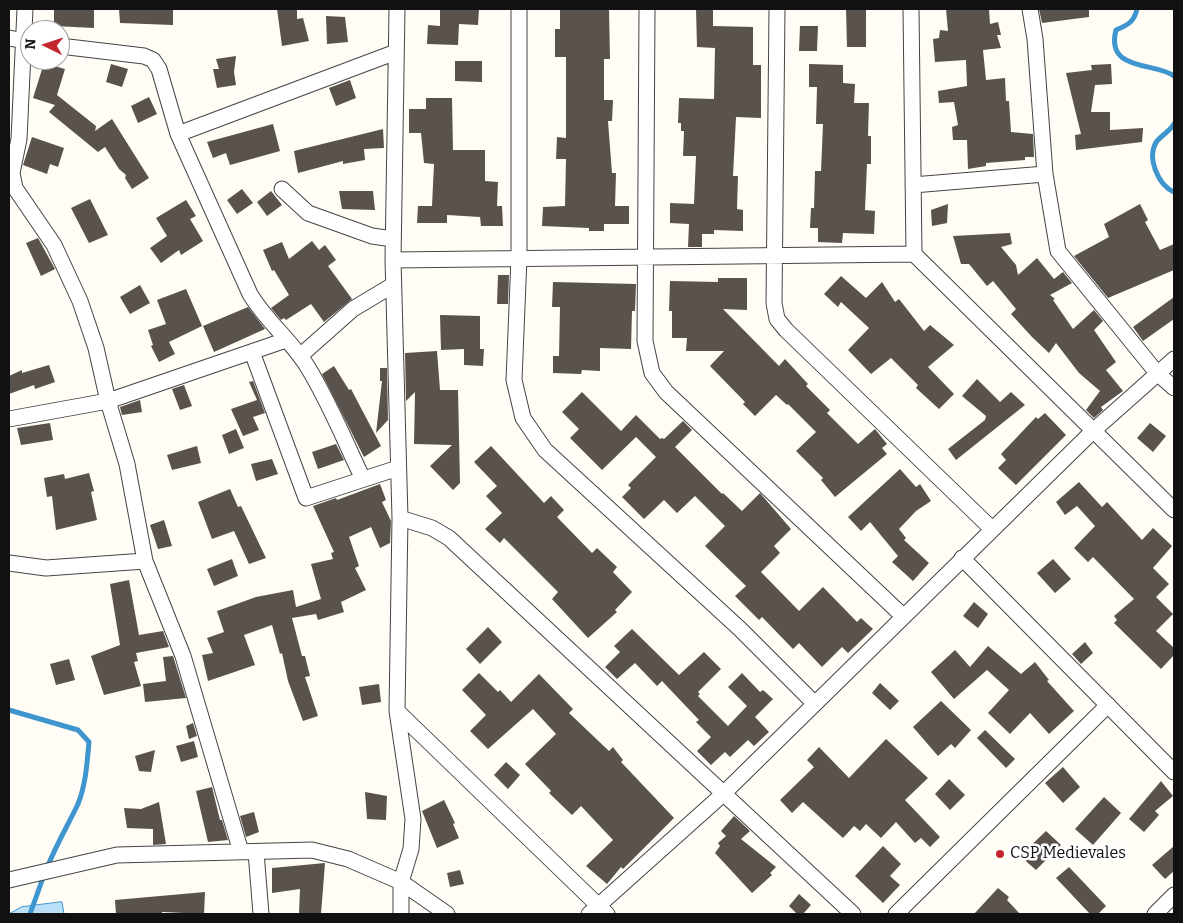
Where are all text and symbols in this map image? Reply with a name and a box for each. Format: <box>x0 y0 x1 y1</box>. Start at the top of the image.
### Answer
north arrow <box>20 20 70 70</box>
text: N <box>22 38 39 50</box>
place label: CSP Medievales <box>1010 844 1126 864</box>
marker: CSP Medievales <box>994 848 1006 860</box>

